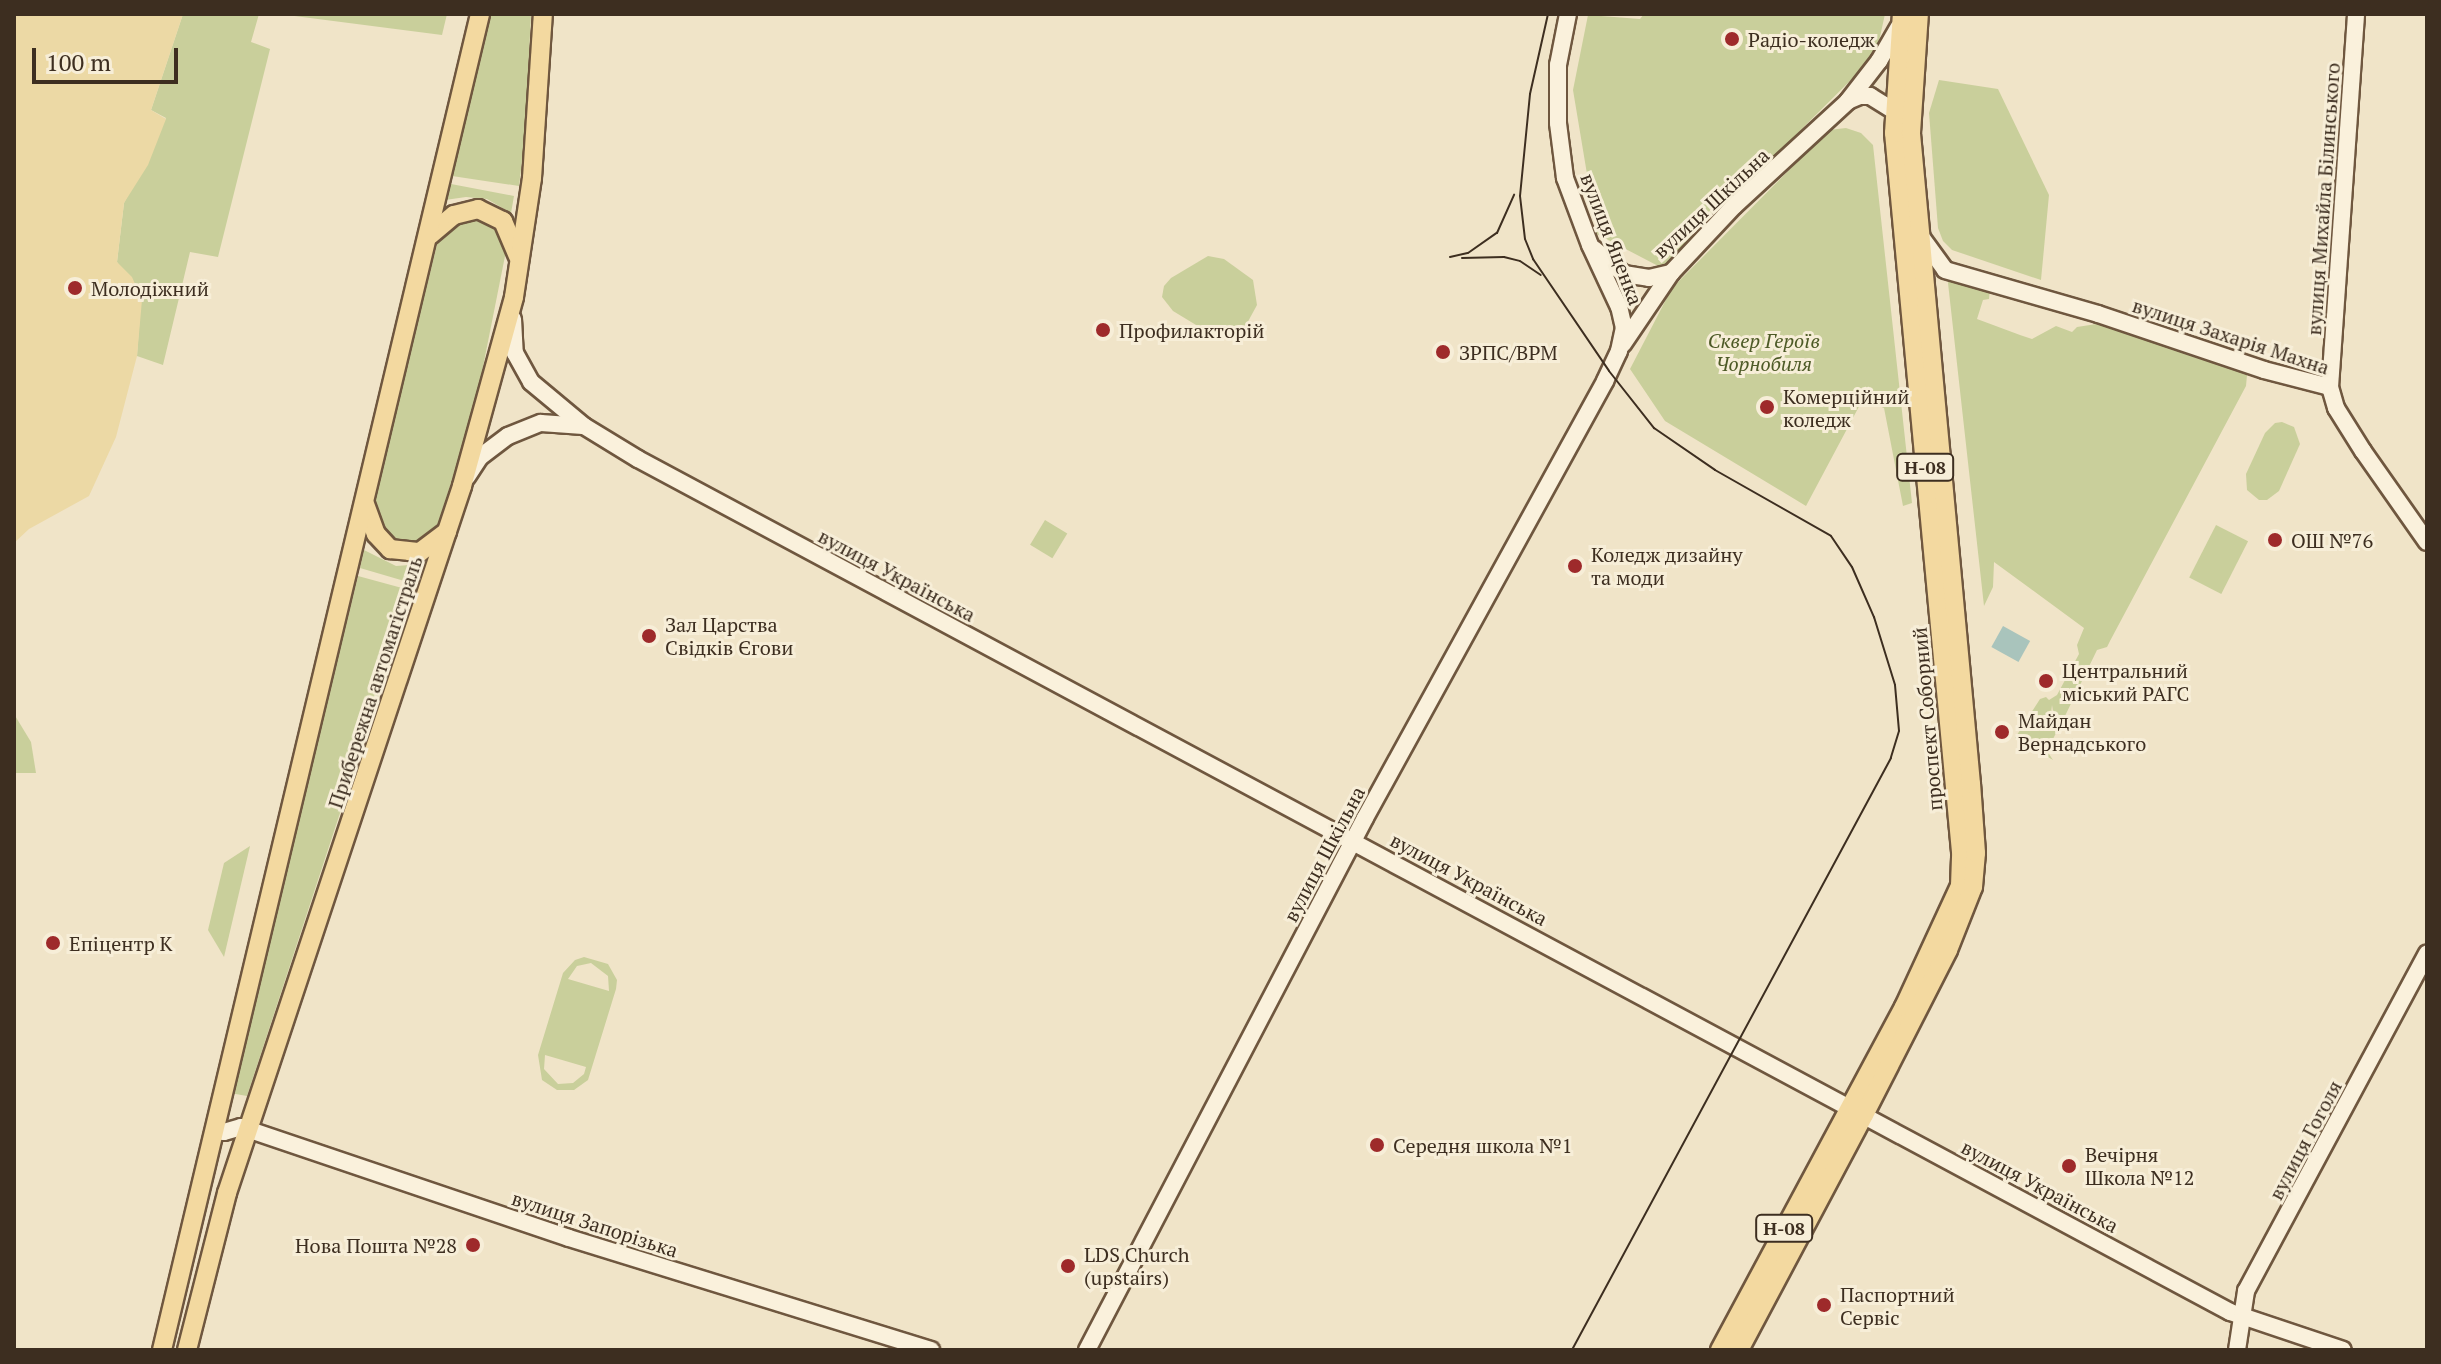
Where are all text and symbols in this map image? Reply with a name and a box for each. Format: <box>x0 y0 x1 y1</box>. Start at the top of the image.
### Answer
place label: Радіо-коледж <box>1748 27 1875 51</box>
marker: Радіо-коледж <box>1723 30 1741 48</box>
scale bar <box>36 32 182 82</box>
text: 100 m <box>46 46 111 78</box>
street label: вулиця Михайла Білинського <box>2301 62 2345 336</box>
street label: вулиця Шкільна <box>1648 143 1774 263</box>
street label: вулиця Яценка <box>1576 170 1648 308</box>
place label: Молодіжний <box>91 276 209 300</box>
marker: Молодіжний <box>66 279 84 297</box>
street label: вулиця Захарія Махна <box>2129 293 2333 379</box>
place label: Профилакторій <box>1119 318 1265 342</box>
marker: Профилакторій <box>1094 321 1112 339</box>
park label: Сквер Героїв Чорнобиля <box>1708 328 1820 375</box>
place label: ЗРПС/ВРМ <box>1459 340 1558 364</box>
marker: ЗРПС/ВРМ <box>1434 343 1452 361</box>
place label: Комерційний коледж <box>1783 384 1910 431</box>
marker: Комерційний коледж <box>1758 398 1776 416</box>
road number: Н-08 <box>1895 453 1955 481</box>
street label: вулиця Українська <box>814 523 980 627</box>
place label: ОШ №76 <box>2291 528 2373 552</box>
marker: ОШ №76 <box>2266 531 2284 549</box>
place label: Коледж дизайну та моди <box>1591 542 1743 589</box>
street label: Прибережна автомагістраль <box>323 553 427 811</box>
marker: Коледж дизайну та моди <box>1566 557 1584 575</box>
place label: Зал Царства Свідків Єгови <box>665 612 793 659</box>
street label: проспект Соборний <box>1907 626 1947 812</box>
marker: Зал Царства Свідків Єгови <box>640 627 658 645</box>
place label: Центральний міський РАГС <box>2062 658 2189 705</box>
marker: Центральний міський РАГС <box>2037 672 2055 690</box>
place label: Майдан Вернадського <box>2018 708 2146 755</box>
marker: Майдан Вернадського <box>1993 723 2011 741</box>
street label: вулиця Шкільна <box>1278 782 1370 926</box>
street label: вулиця Українська <box>1386 827 1552 931</box>
place label: Епіцентр К <box>69 931 172 955</box>
marker: Епіцентр К <box>44 934 62 952</box>
street label: вулиця Гоголя <box>2263 1076 2347 1204</box>
place label: Середня школа №1 <box>1393 1133 1572 1157</box>
street label: вулиця Українська <box>1957 1134 2123 1238</box>
marker: Середня школа №1 <box>1368 1136 1386 1154</box>
place label: Вечірня Школа №12 <box>2085 1142 2194 1189</box>
marker: Вечірня Школа №12 <box>2060 1157 2078 1175</box>
street label: вулиця Запорізька <box>509 1186 681 1262</box>
road number: Н-08 <box>1754 1214 1814 1242</box>
place label: Нова Пошта №28 <box>295 1233 457 1257</box>
marker: Нова Пошта №28 <box>464 1236 482 1254</box>
place label: LDS Church (upstairs) <box>1084 1242 1190 1289</box>
marker: LDS Church (upstairs) <box>1059 1257 1077 1275</box>
place label: Паспортний Сервіс <box>1840 1282 1955 1329</box>
marker: Паспортний Сервіс <box>1815 1296 1833 1314</box>

